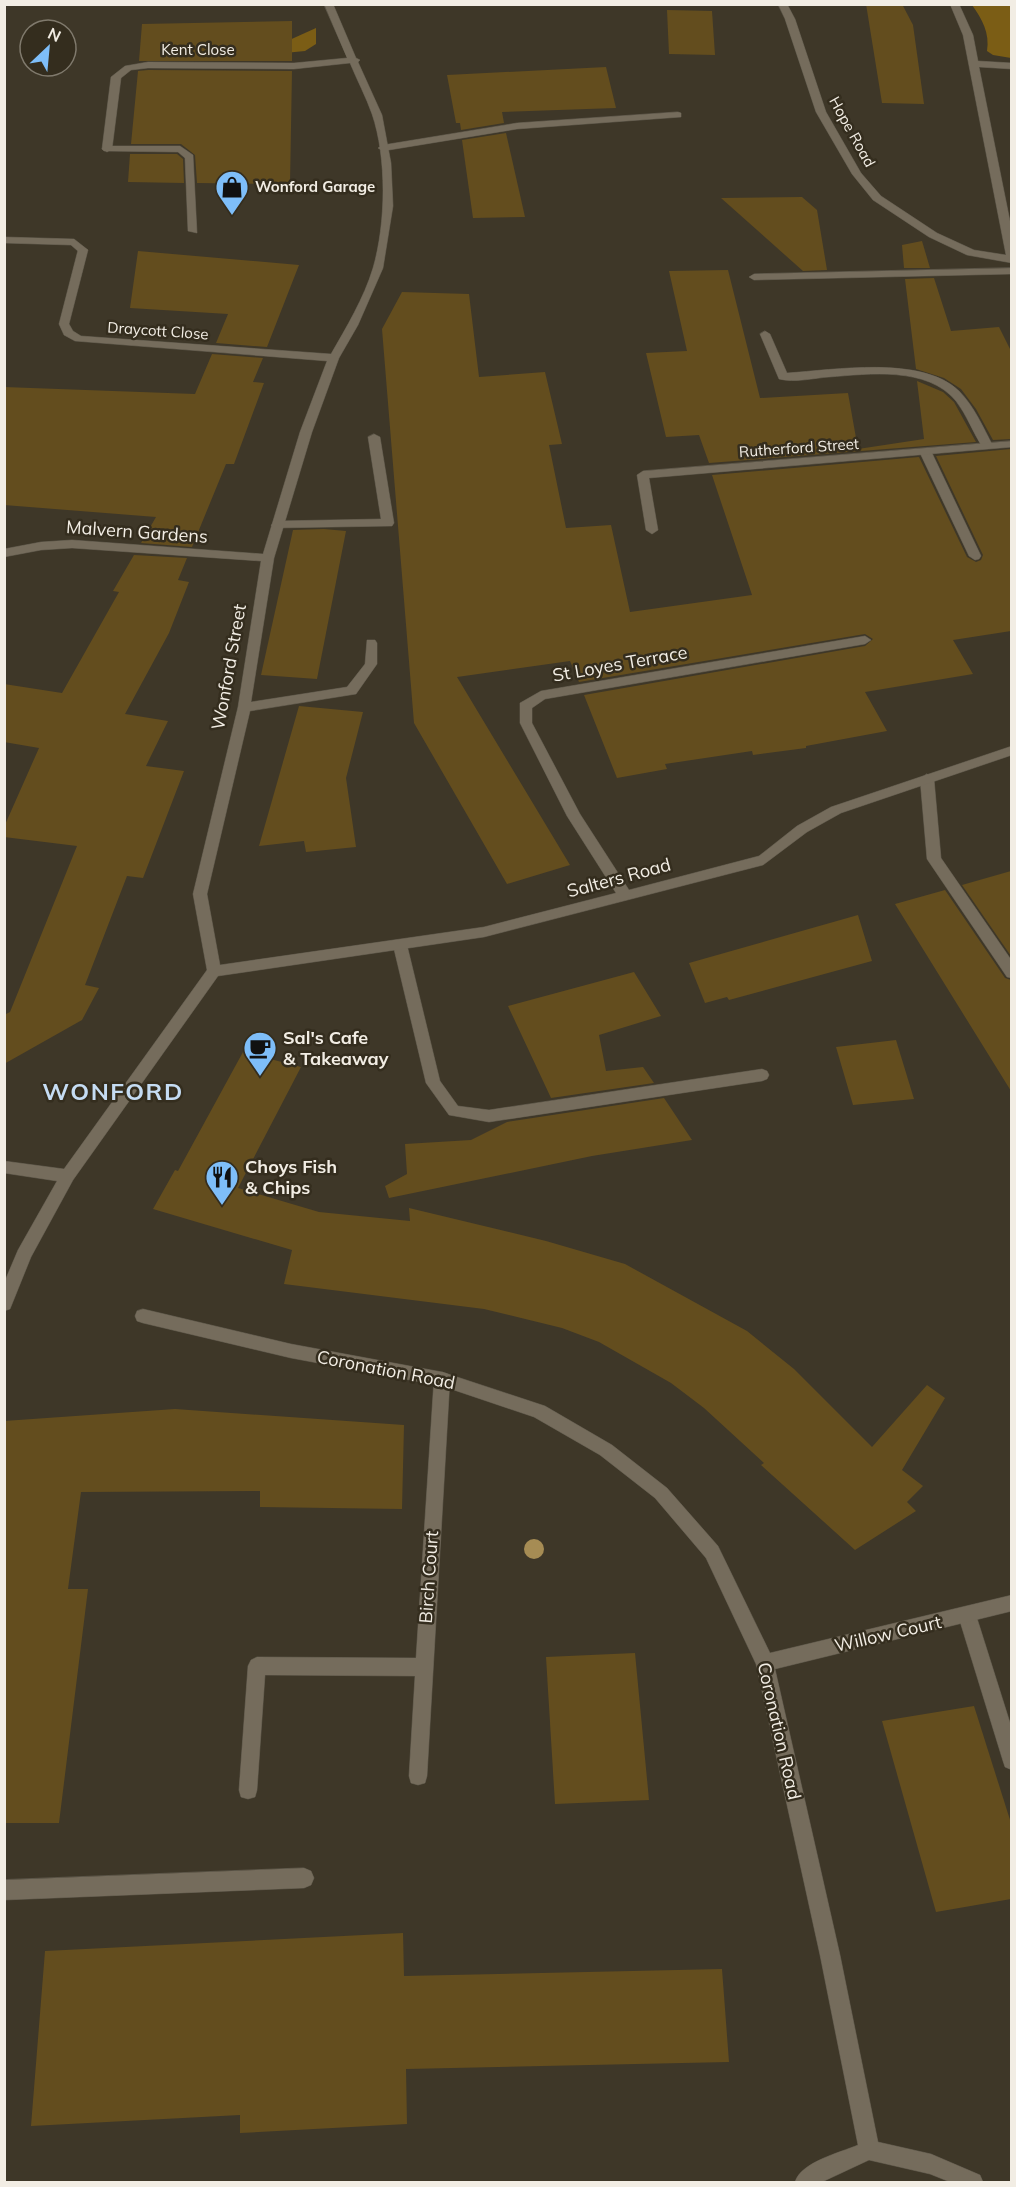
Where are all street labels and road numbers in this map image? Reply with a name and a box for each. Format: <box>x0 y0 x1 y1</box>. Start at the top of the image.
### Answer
street label: Kent Close <box>161 40 235 59</box>
street label: Hope Road <box>825 93 880 170</box>
street label: Draycott Close <box>107 317 209 344</box>
street label: Rutherford Street <box>738 434 860 461</box>
street label: Malvern Gardens <box>65 515 209 548</box>
street label: Wonford Street <box>206 602 251 732</box>
street label: St Loyes Terrace <box>551 640 689 687</box>
street label: Salters Road <box>564 853 673 902</box>
street label: Coronation Road <box>315 1345 457 1394</box>
street label: Birch Court <box>414 1530 443 1624</box>
street label: Willow Court <box>832 1610 944 1657</box>
street label: Coronation Road <box>753 1660 806 1802</box>

